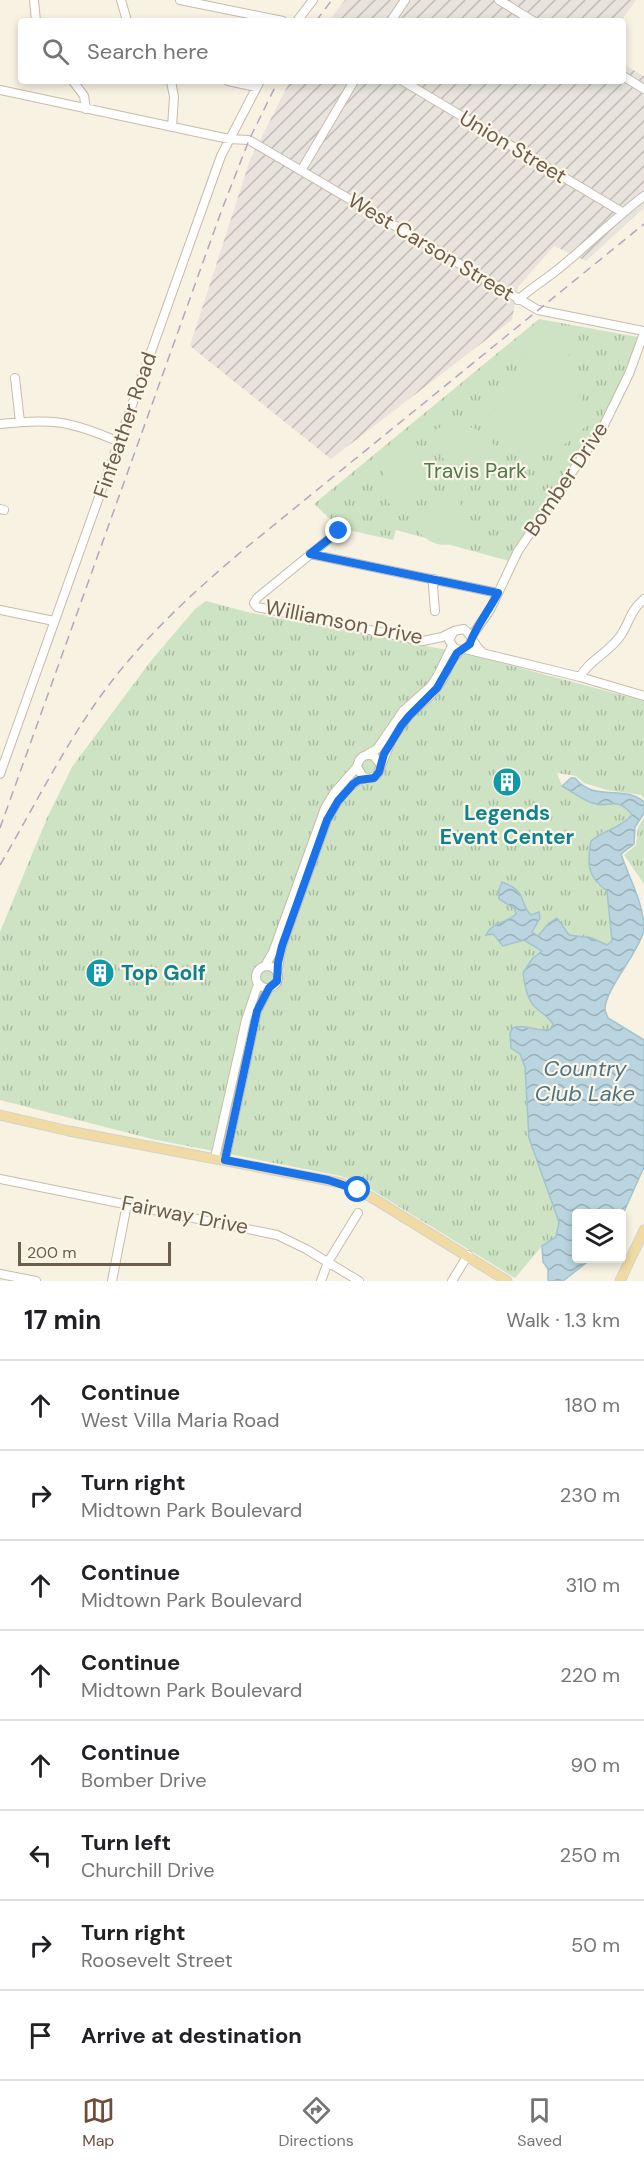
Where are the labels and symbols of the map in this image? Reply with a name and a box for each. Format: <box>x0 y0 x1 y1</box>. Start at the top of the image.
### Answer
street label: Union Street <box>454 104 572 190</box>
street label: West Carson Street <box>343 186 519 308</box>
street label: Finfeather Road <box>87 348 163 502</box>
street label: Bomber Drive <box>517 416 615 542</box>
park label: Travis Park <box>423 457 527 485</box>
route end <box>325 517 351 543</box>
street label: Williamson Drive <box>263 593 425 651</box>
building icon: Legends Event Center <box>491 766 523 798</box>
place label: Legends Event Center <box>440 799 575 851</box>
building icon: Top Golf <box>84 957 116 989</box>
place label: Top Golf <box>121 959 206 987</box>
water label: Country Club Lake <box>535 1054 635 1108</box>
route start <box>344 1176 370 1202</box>
street label: Fairway Drive <box>119 1189 251 1241</box>
scale bar <box>18 1239 171 1266</box>

